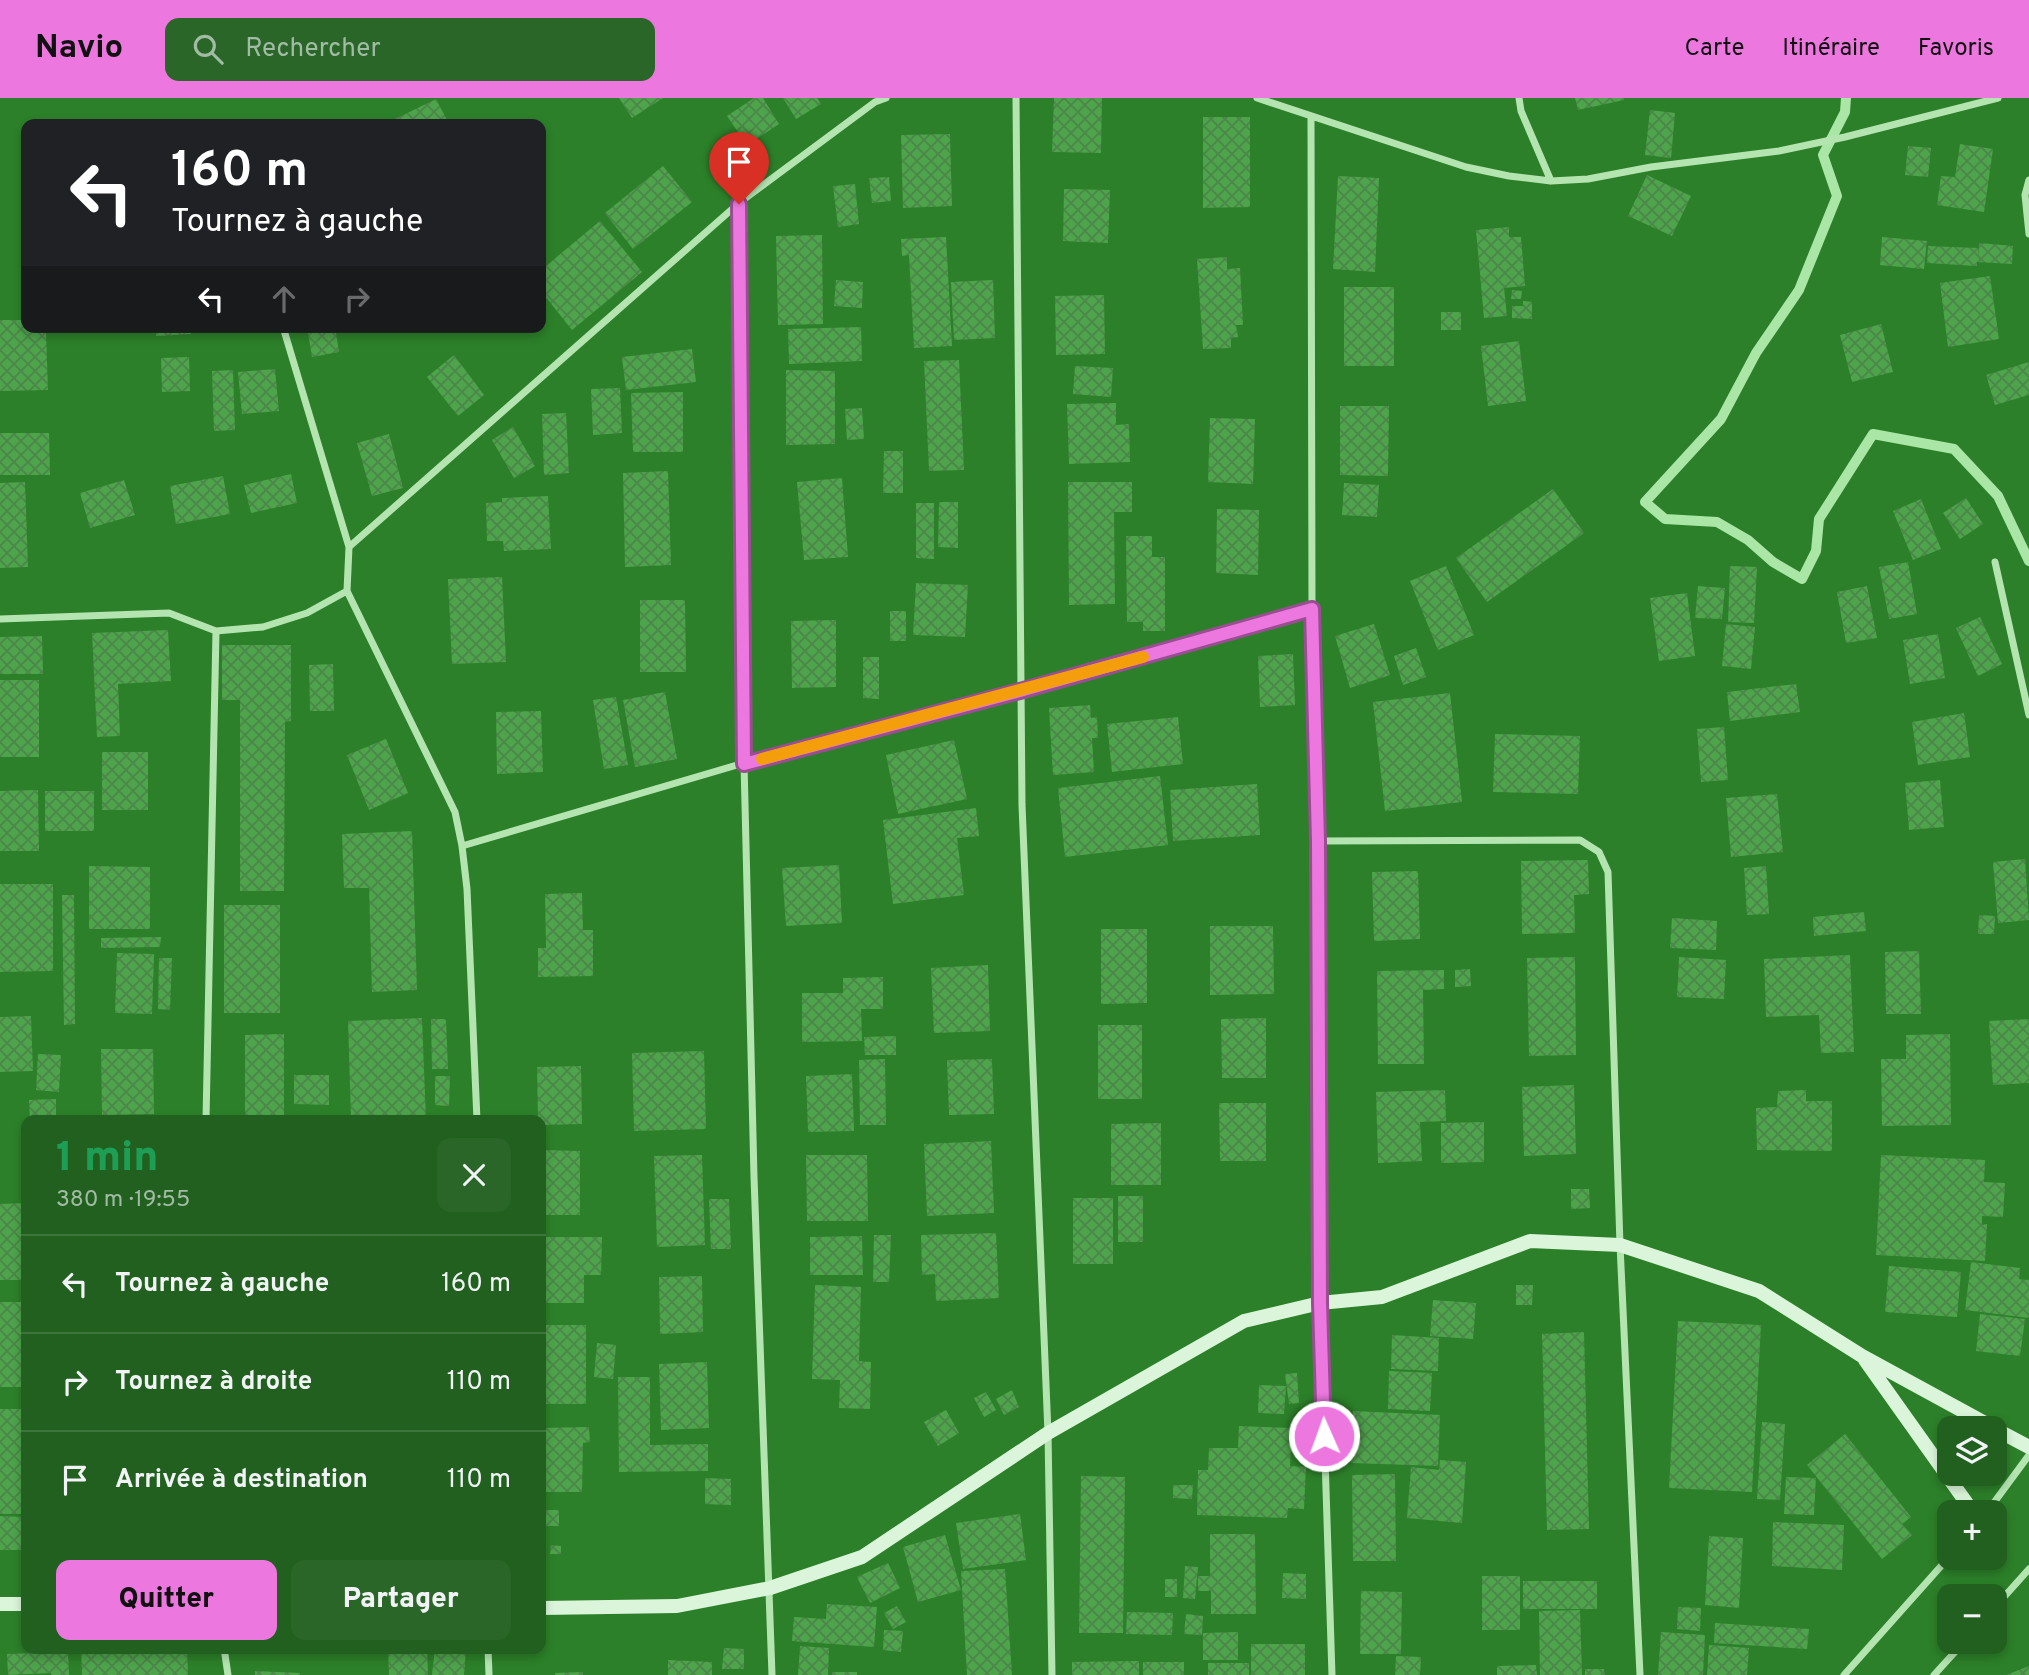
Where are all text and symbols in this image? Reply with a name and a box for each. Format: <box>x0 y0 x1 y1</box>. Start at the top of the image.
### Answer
search box <box>165 18 655 81</box>
text: Navio <box>35 28 123 70</box>
icon: search <box>189 30 227 68</box>
text: Rechercher <box>245 33 381 66</box>
text: Carte <box>1684 34 1744 64</box>
text: Itinéraire <box>1782 34 1880 64</box>
text: Favoris <box>1918 34 1994 64</box>
pin <box>709 132 769 204</box>
text: 160 m <box>171 142 308 204</box>
icon: arrive <box>720 143 758 181</box>
icon: left <box>56 147 147 238</box>
text: Tournez à gauche <box>171 203 423 243</box>
icon: left <box>192 280 230 318</box>
icon: ahead <box>265 280 303 318</box>
icon: right <box>338 280 376 318</box>
text: 1 min <box>56 1133 159 1186</box>
button: close <box>437 1138 511 1212</box>
text: 380 m · 19:55 <box>56 1186 190 1215</box>
icon: left <box>56 1265 94 1303</box>
text: Tournez à gauche <box>115 1268 329 1301</box>
text: 160 m <box>441 1268 511 1301</box>
icon: right <box>56 1363 94 1401</box>
text: Tournez à droite <box>115 1366 312 1399</box>
text: 110 m <box>447 1366 511 1399</box>
position arrow <box>1287 1399 1361 1473</box>
map controls <box>1937 1416 2007 1654</box>
button: layers <box>1937 1416 2007 1486</box>
icon: arrive <box>56 1461 94 1499</box>
text: Arrivée à destination <box>115 1464 368 1497</box>
text: 110 m <box>447 1464 511 1497</box>
button: + <box>1937 1500 2007 1570</box>
button: Quitter <box>56 1560 277 1640</box>
button: Partager <box>291 1560 511 1640</box>
button: − <box>1937 1584 2007 1654</box>

